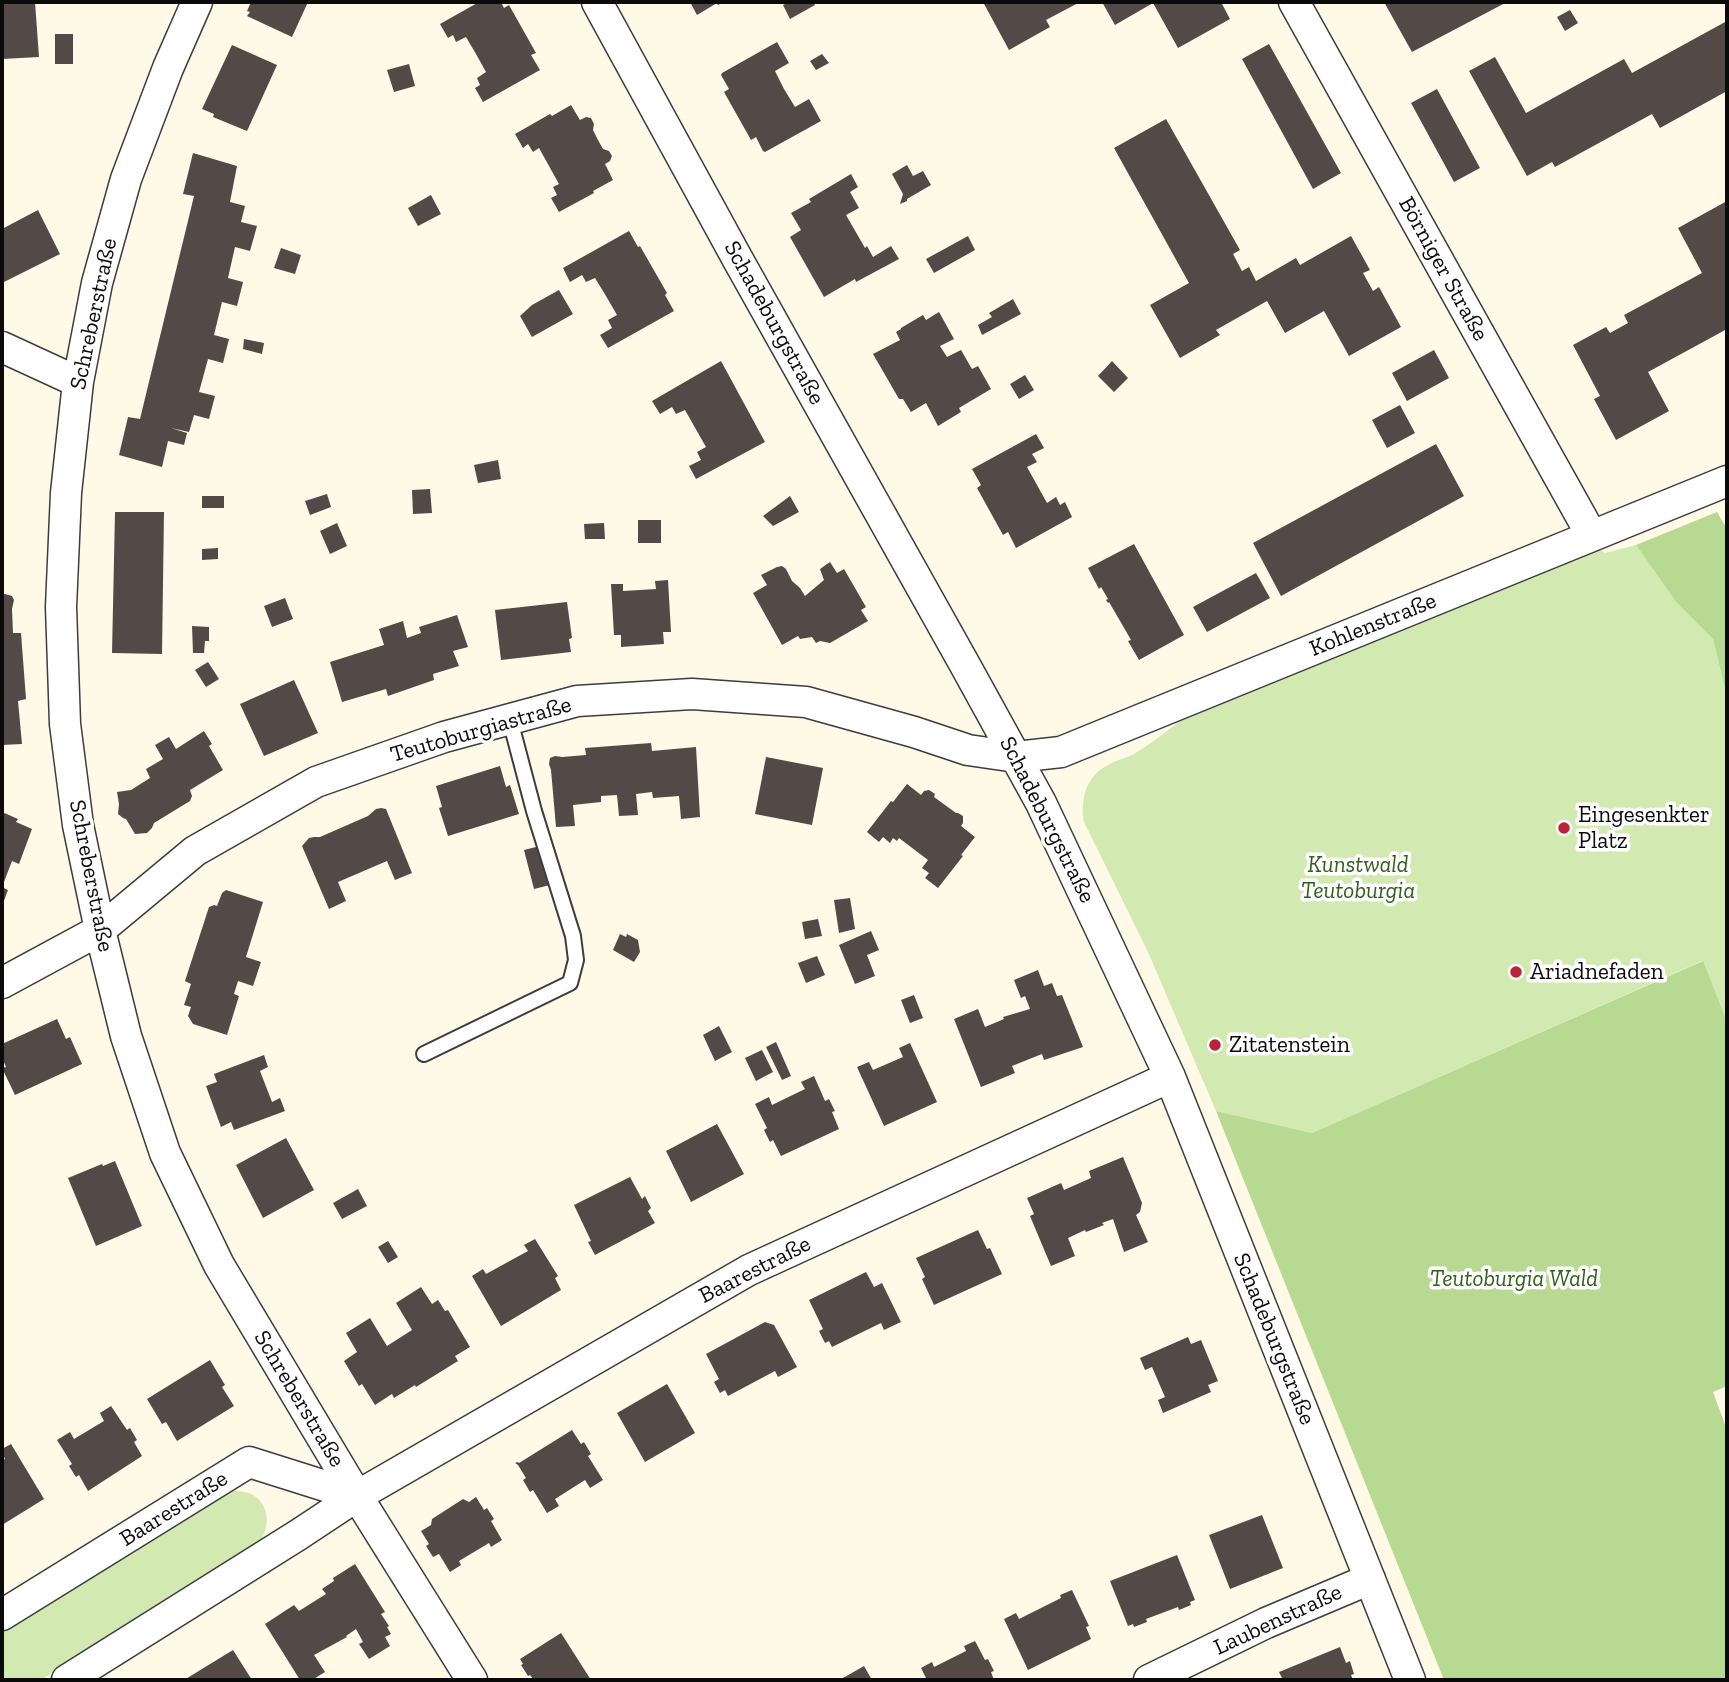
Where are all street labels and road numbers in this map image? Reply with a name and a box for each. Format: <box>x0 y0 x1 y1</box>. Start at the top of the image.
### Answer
street label: Börniger Straße <box>1392 192 1494 346</box>
street label: Schreberstraße <box>64 236 124 392</box>
street label: Schadeburgstraße <box>718 236 830 410</box>
street label: Kohlenstraße <box>1306 587 1440 663</box>
street label: Teutoburgiastraße <box>387 691 575 769</box>
street label: Schadeburgstraße <box>993 732 1101 908</box>
street label: Schreberstraße <box>63 798 119 954</box>
street label: Baarestraße <box>694 1230 816 1310</box>
street label: Schadeburgstraße <box>1227 1249 1321 1429</box>
street label: Schreberstraße <box>247 1326 351 1472</box>
street label: Baarestraße <box>115 1465 233 1553</box>
street label: Laubenstraße <box>1210 1578 1346 1662</box>

